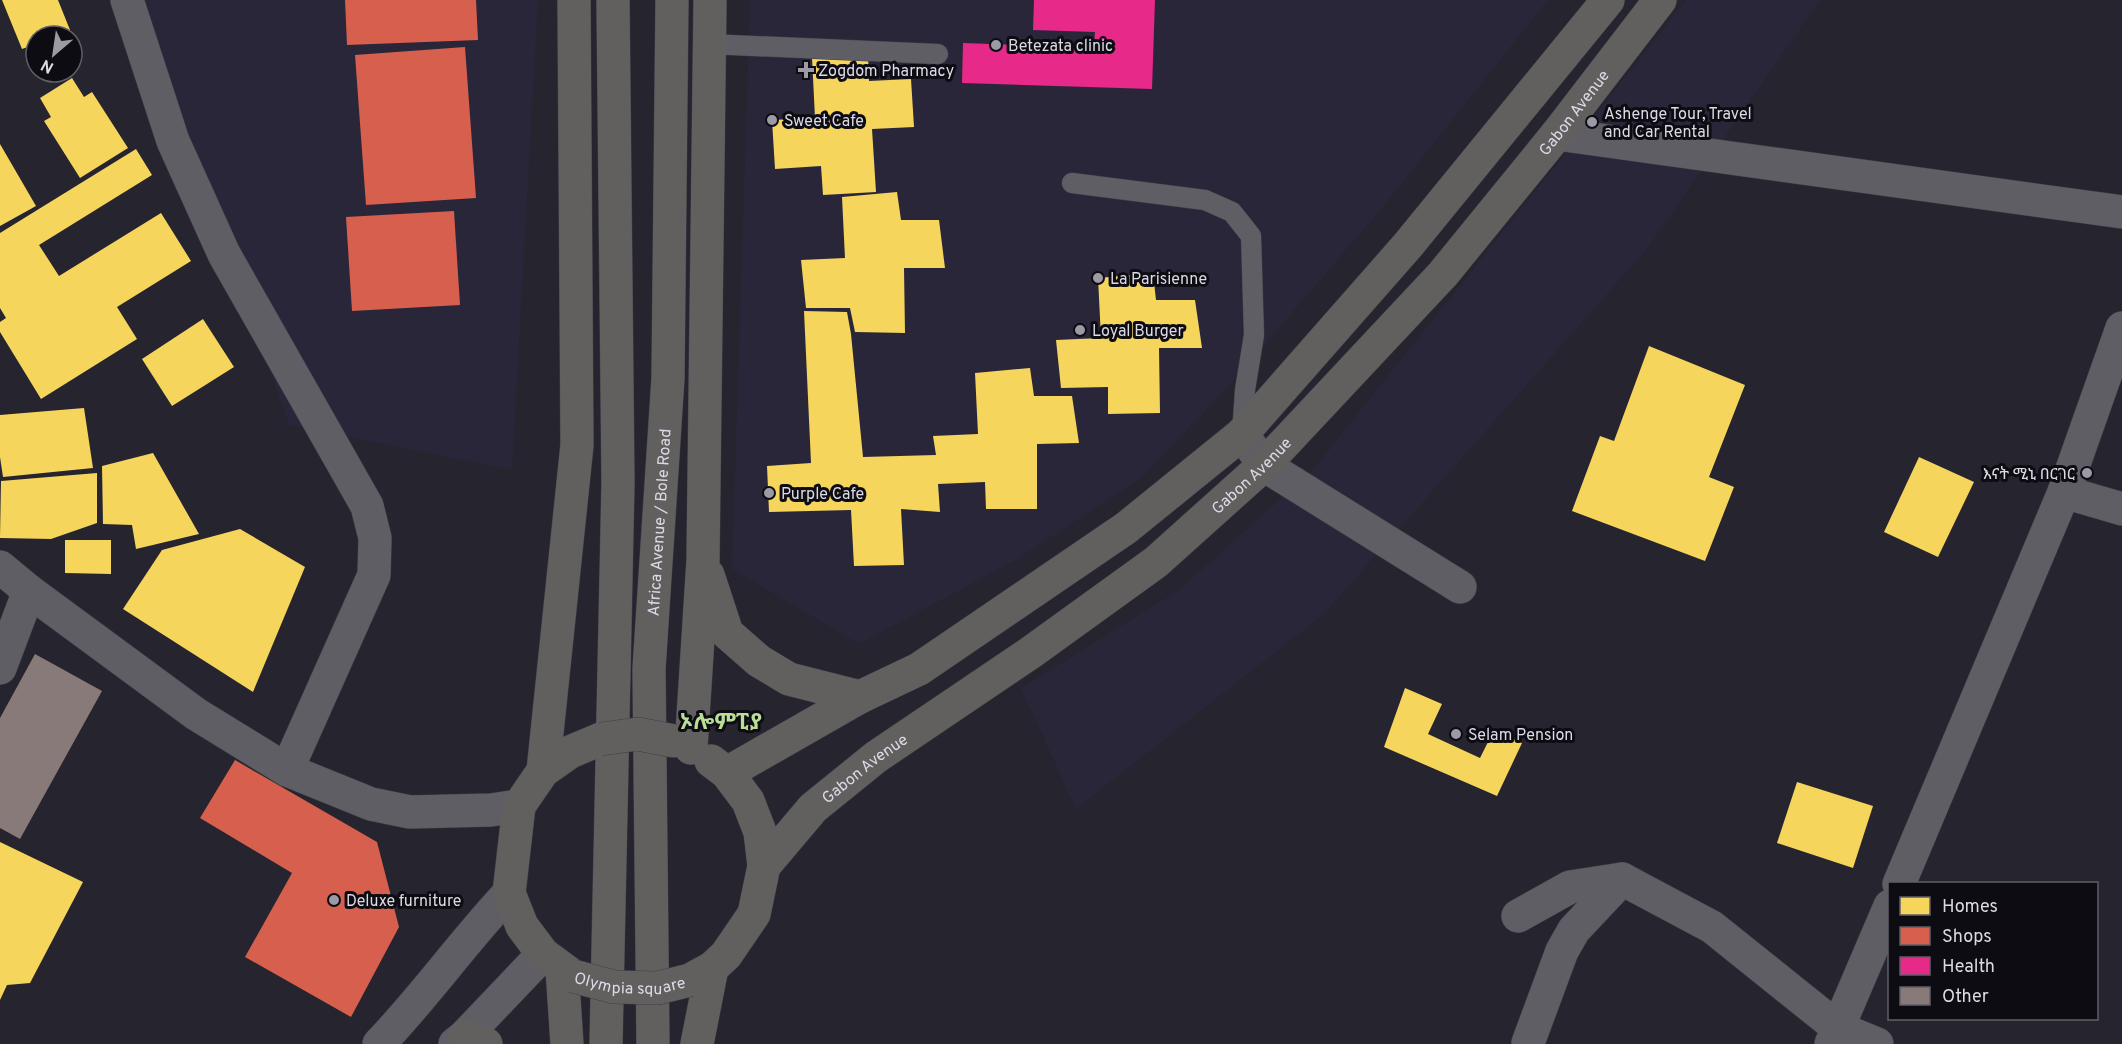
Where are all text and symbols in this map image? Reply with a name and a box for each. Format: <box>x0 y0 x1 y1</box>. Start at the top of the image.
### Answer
north arrow <box>24 24 84 84</box>
place label: Betezata clinic <box>1008 37 1113 57</box>
marker: Betezata clinic <box>989 38 1003 52</box>
text: N <box>38 54 58 77</box>
place label: Zogdom Pharmacy <box>818 62 954 82</box>
marker: Zogdom Pharmacy <box>799 63 813 77</box>
street label: Gabon Avenue <box>1535 67 1615 160</box>
place label: Ashenge Tour, Travel and Car Rental <box>1604 105 1752 143</box>
place label: Sweet Cafe <box>784 112 864 132</box>
marker: Sweet Cafe <box>765 113 779 127</box>
marker: Ashenge Tour, Travel and Car Rental <box>1585 115 1599 129</box>
place label: La Parisienne <box>1110 270 1207 290</box>
marker: La Parisienne <box>1091 271 1105 285</box>
place label: Loyal Burger <box>1092 322 1184 342</box>
marker: Loyal Burger <box>1073 323 1087 337</box>
street label: Africa Avenue / Bole Road <box>644 428 677 617</box>
street label: Gabon Avenue <box>1208 434 1297 519</box>
place label: እናት ሚኒ በርገር <box>1983 465 2075 485</box>
marker: እናት ሚኒ በርገር <box>2080 466 2094 480</box>
place label: Purple Cafe <box>781 485 864 505</box>
marker: Purple Cafe <box>762 486 776 500</box>
district label: ኦሎምፒያ <box>680 710 762 737</box>
place label: Selam Pension <box>1468 726 1573 746</box>
marker: Selam Pension <box>1449 727 1463 741</box>
street label: Gabon Avenue <box>818 730 912 809</box>
legend <box>1888 882 2098 1020</box>
place label: Deluxe furniture <box>346 892 461 912</box>
marker: Deluxe furniture <box>327 893 341 907</box>
text: Homes <box>1942 896 1998 919</box>
text: Shops <box>1942 926 1992 949</box>
text: Health <box>1942 956 1995 979</box>
street label: Olympia square <box>572 969 688 1000</box>
text: Other <box>1942 986 1989 1009</box>

